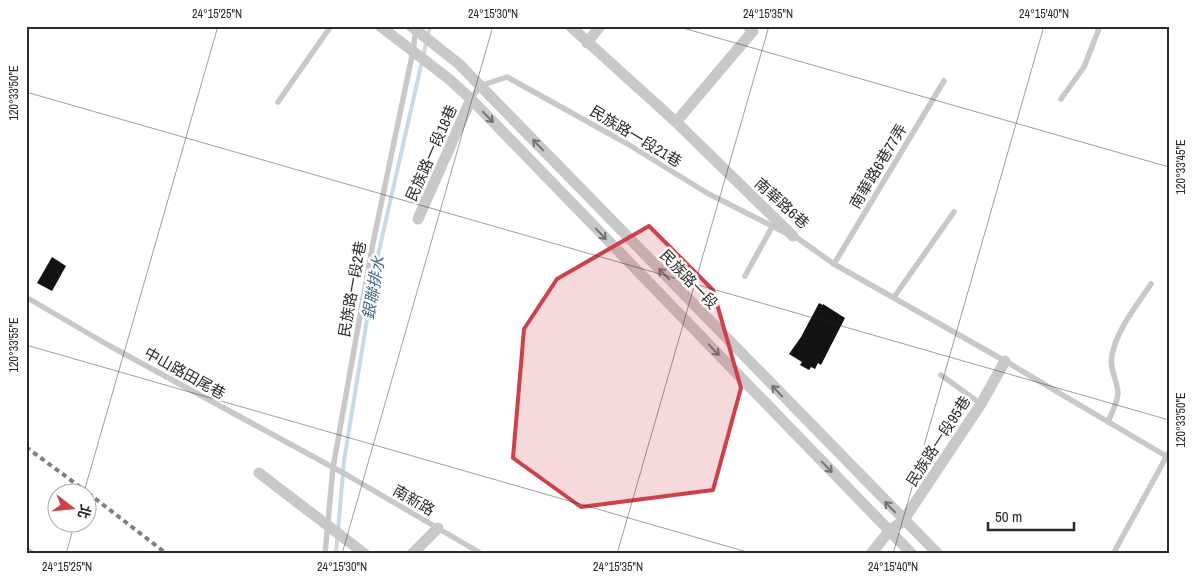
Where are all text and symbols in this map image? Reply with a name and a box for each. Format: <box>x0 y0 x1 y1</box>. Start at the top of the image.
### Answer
text: 24°15'25"N <box>192 6 242 22</box>
text: 24°15'30"N <box>468 6 518 22</box>
text: 24°15'35"N <box>743 6 793 22</box>
text: 24°15'40"N <box>1019 6 1069 22</box>
text: 120°33'50"E <box>6 65 22 121</box>
street label: 民族路一段21巷 <box>586 100 686 172</box>
street label: 民族路一段18巷 <box>400 101 462 205</box>
one-way arrow <box>482 111 494 124</box>
street label: 南華路6巷77弄 <box>844 120 912 212</box>
one-way arrow <box>532 139 544 152</box>
text: 120°33'45"E <box>1173 139 1189 195</box>
street label: 南華路6巷 <box>750 173 814 233</box>
one-way arrow <box>595 227 607 240</box>
street label: 民族路一段2巷 <box>333 239 371 339</box>
street label: 民族路一段 <box>655 245 723 313</box>
water label: 銀聯排水 <box>357 254 390 321</box>
one-way arrow <box>658 268 670 281</box>
text: 120°33'55"E <box>6 317 22 373</box>
street label: 中山路田尾巷 <box>141 342 229 404</box>
one-way arrow <box>708 344 720 357</box>
one-way arrow <box>771 384 783 397</box>
street label: 民族路一段95巷 <box>901 392 975 490</box>
text: 120°33'50"E <box>1173 392 1189 448</box>
one-way arrow <box>821 461 833 473</box>
street label: 南新路 <box>389 480 439 520</box>
north arrow <box>48 482 98 532</box>
scale bar <box>988 500 1074 532</box>
one-way arrow <box>884 501 897 513</box>
text: 北 <box>74 502 95 521</box>
text: 50 m <box>995 506 1022 527</box>
text: 24°15'25"N <box>42 559 92 575</box>
text: 24°15'30"N <box>317 559 367 575</box>
text: 24°15'35"N <box>593 559 643 575</box>
text: 24°15'40"N <box>868 559 918 575</box>

